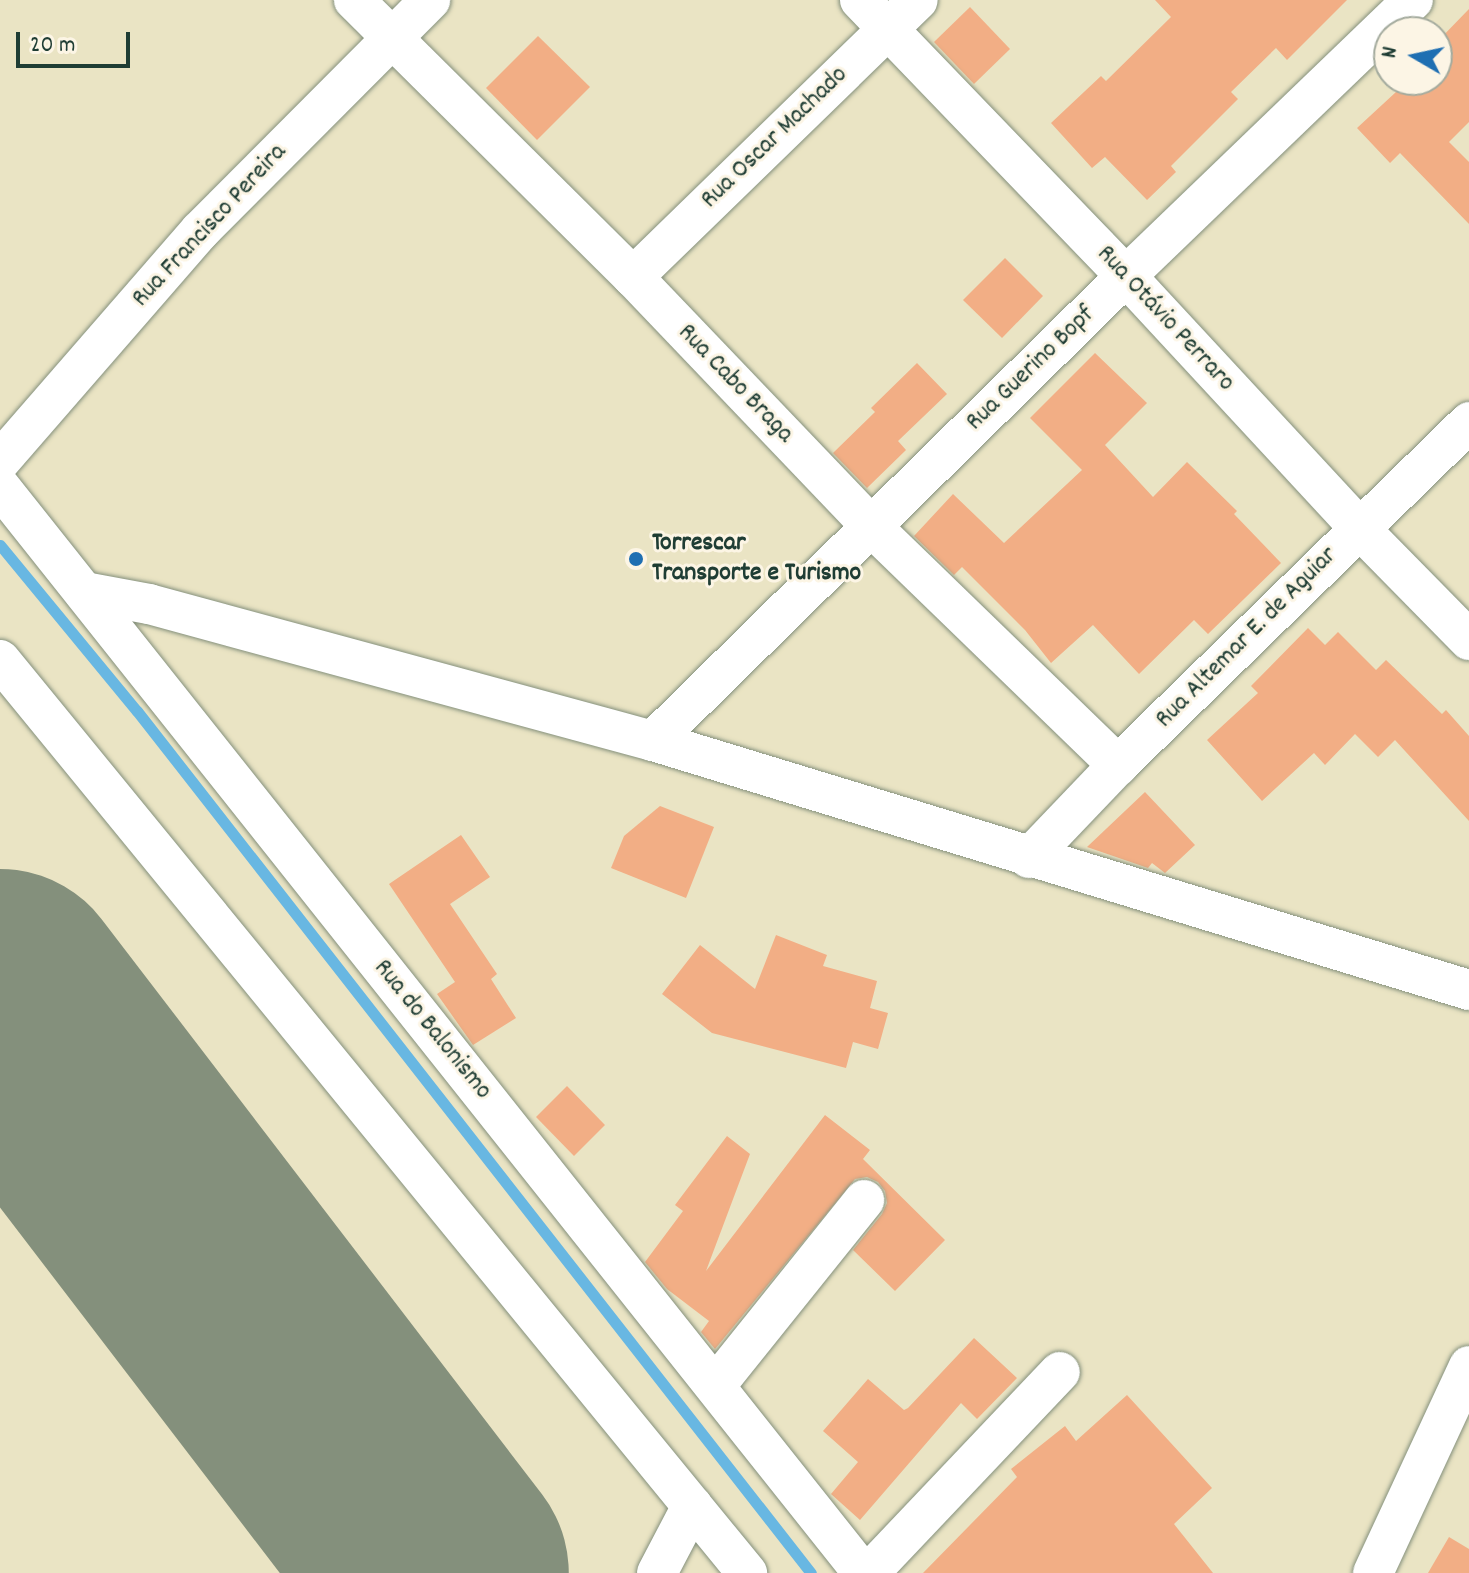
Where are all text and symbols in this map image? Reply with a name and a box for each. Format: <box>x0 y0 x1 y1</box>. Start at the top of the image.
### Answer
scale bar <box>20 16 134 66</box>
north arrow <box>1373 16 1453 96</box>
text: 20 m <box>30 29 76 63</box>
text: N <box>1375 45 1407 60</box>
street label: Rua Oscar Machado <box>695 60 855 216</box>
street label: Rua Francisco Pereira <box>126 138 294 314</box>
street label: Rua Otávio Perraro <box>1089 239 1241 399</box>
street label: Rua Guerino Bopf <box>960 300 1102 438</box>
street label: Rua Cabo Braga <box>670 318 800 450</box>
place label: Torrescar Transporte e Turismo <box>652 528 861 590</box>
street label: Rua Altemar E. de Aguiar <box>1150 541 1344 735</box>
marker: Torrescar Transporte e Turismo <box>627 550 645 568</box>
street label: Rua do Balonismo <box>366 954 498 1106</box>

